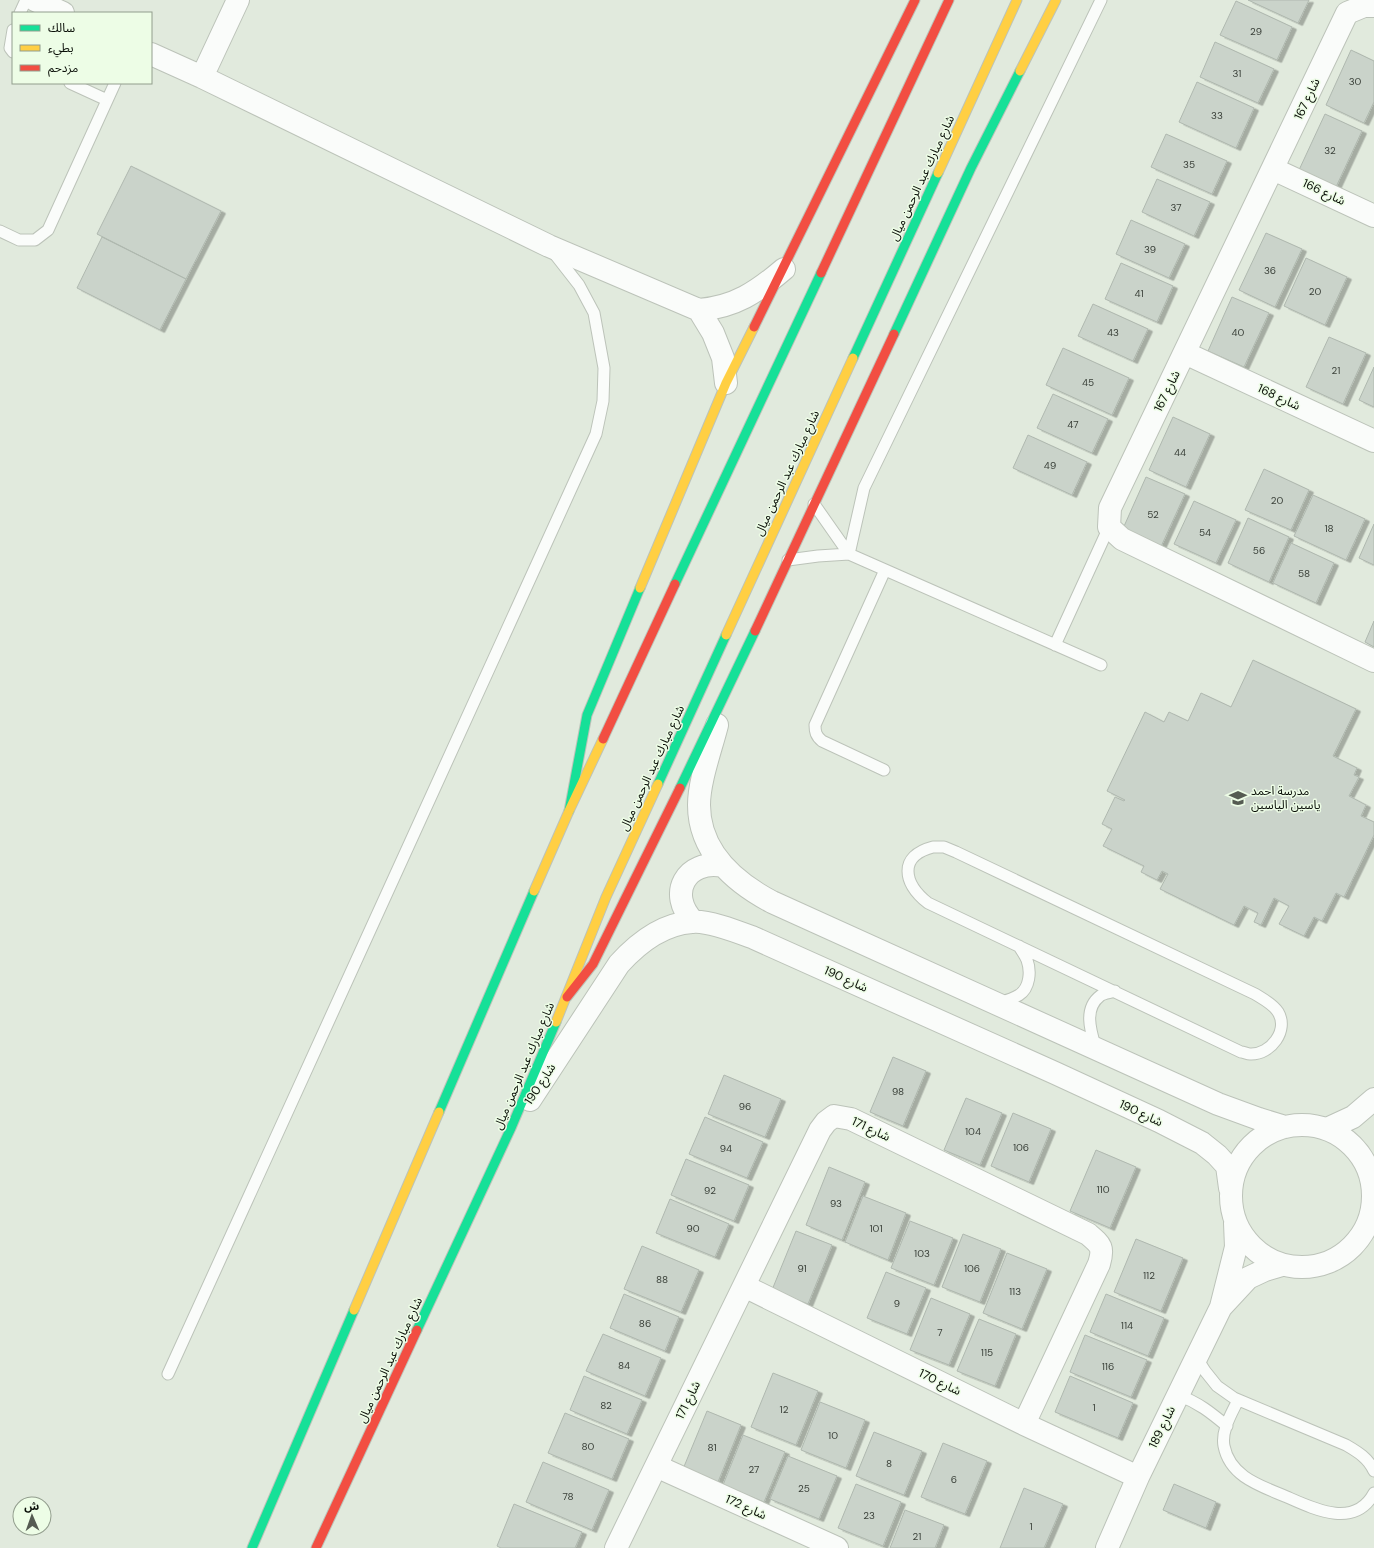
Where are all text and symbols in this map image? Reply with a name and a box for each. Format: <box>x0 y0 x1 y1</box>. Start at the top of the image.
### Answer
legend <box>12 12 152 84</box>
text: سالك <box>48 20 75 36</box>
house number: 29 <box>1250 25 1262 38</box>
text: بطيء <box>48 40 74 58</box>
text: مزدحم <box>48 60 78 77</box>
house number: 31 <box>1233 67 1241 80</box>
house number: 30 <box>1349 75 1362 88</box>
street label: شارع 167 <box>1290 76 1324 123</box>
house number: 33 <box>1211 109 1223 122</box>
street label: شارع مبارك عبد الرحمن ميال <box>886 113 959 244</box>
house number: 32 <box>1324 144 1336 157</box>
house number: 35 <box>1183 158 1195 171</box>
street label: شارع 166 <box>1300 175 1348 210</box>
house number: 37 <box>1170 201 1182 214</box>
house number: 39 <box>1144 243 1156 256</box>
house number: 36 <box>1264 264 1276 277</box>
house number: 20 <box>1309 285 1321 298</box>
house number: 41 <box>1134 287 1144 300</box>
house number: 43 <box>1107 326 1119 339</box>
house number: 40 <box>1232 326 1245 339</box>
house number: 21 <box>1332 364 1340 377</box>
street label: شارع 167 <box>1150 368 1185 415</box>
house number: 45 <box>1082 376 1094 389</box>
street label: شارع 168 <box>1255 380 1303 415</box>
street label: شارع مبارك عبد الرحمن ميال <box>751 408 824 539</box>
house number: 47 <box>1067 418 1079 431</box>
house number: 44 <box>1174 446 1186 459</box>
house number: 49 <box>1044 459 1056 472</box>
house number: 20 <box>1271 494 1283 507</box>
house number: 52 <box>1147 508 1159 521</box>
house number: 18 <box>1324 522 1334 535</box>
house number: 54 <box>1199 526 1211 539</box>
house number: 56 <box>1253 544 1265 557</box>
house number: 58 <box>1298 567 1310 580</box>
street label: شارع مبارك عبد الرحمن ميال <box>616 703 689 834</box>
place label: مدرسة احمد ياسين الياسين <box>1251 783 1321 813</box>
school or university icon: مدرسة احمد ياسين الياسين <box>1228 788 1248 808</box>
street label: شارع 190 <box>821 962 870 997</box>
street label: شارع مبارك عبد الرحمن ميال <box>490 1000 559 1133</box>
street label: شارع 190 <box>521 1060 560 1108</box>
house number: 98 <box>892 1085 904 1098</box>
street label: شارع 190 <box>1116 1096 1165 1131</box>
house number: 96 <box>739 1100 751 1113</box>
street label: شارع 171 <box>849 1113 893 1146</box>
house number: 104 <box>965 1125 981 1138</box>
house number: 106 <box>1013 1141 1029 1154</box>
house number: 94 <box>720 1142 732 1155</box>
house number: 110 <box>1096 1183 1110 1196</box>
house number: 92 <box>704 1184 716 1197</box>
house number: 93 <box>830 1197 842 1210</box>
house number: 90 <box>686 1222 700 1235</box>
house number: 101 <box>869 1222 883 1235</box>
house number: 103 <box>914 1247 930 1260</box>
house number: 91 <box>797 1262 807 1275</box>
house number: 106 <box>964 1262 980 1275</box>
house number: 112 <box>1143 1269 1155 1282</box>
house number: 88 <box>656 1273 668 1286</box>
house number: 113 <box>1009 1285 1021 1298</box>
street label: شارع مبارك عبد الرحمن ميال <box>354 1295 427 1426</box>
house number: 9 <box>894 1297 900 1310</box>
house number: 86 <box>639 1317 651 1330</box>
house number: 114 <box>1121 1319 1133 1332</box>
house number: 7 <box>937 1326 943 1339</box>
house number: 115 <box>981 1346 993 1359</box>
house number: 84 <box>618 1359 630 1372</box>
house number: 116 <box>1102 1360 1114 1373</box>
street label: شارع 170 <box>916 1365 964 1400</box>
street label: شارع 171 <box>672 1378 705 1422</box>
house number: 82 <box>600 1399 612 1412</box>
house number: 1 <box>1092 1401 1096 1414</box>
house number: 12 <box>780 1403 789 1416</box>
street label: شارع 189 <box>1145 1403 1180 1451</box>
house number: 10 <box>828 1429 838 1442</box>
house number: 80 <box>582 1440 595 1453</box>
house number: 81 <box>708 1441 717 1454</box>
house number: 8 <box>886 1457 892 1470</box>
house number: 27 <box>749 1463 759 1476</box>
house number: 6 <box>951 1473 957 1486</box>
house number: 25 <box>798 1482 810 1495</box>
house number: 78 <box>562 1490 574 1503</box>
street label: شارع 172 <box>723 1491 769 1524</box>
north arrow <box>12 1496 52 1536</box>
text: ش <box>24 1499 39 1513</box>
house number: 23 <box>863 1509 875 1522</box>
house number: 1 <box>1029 1520 1033 1533</box>
house number: 21 <box>913 1530 921 1543</box>

